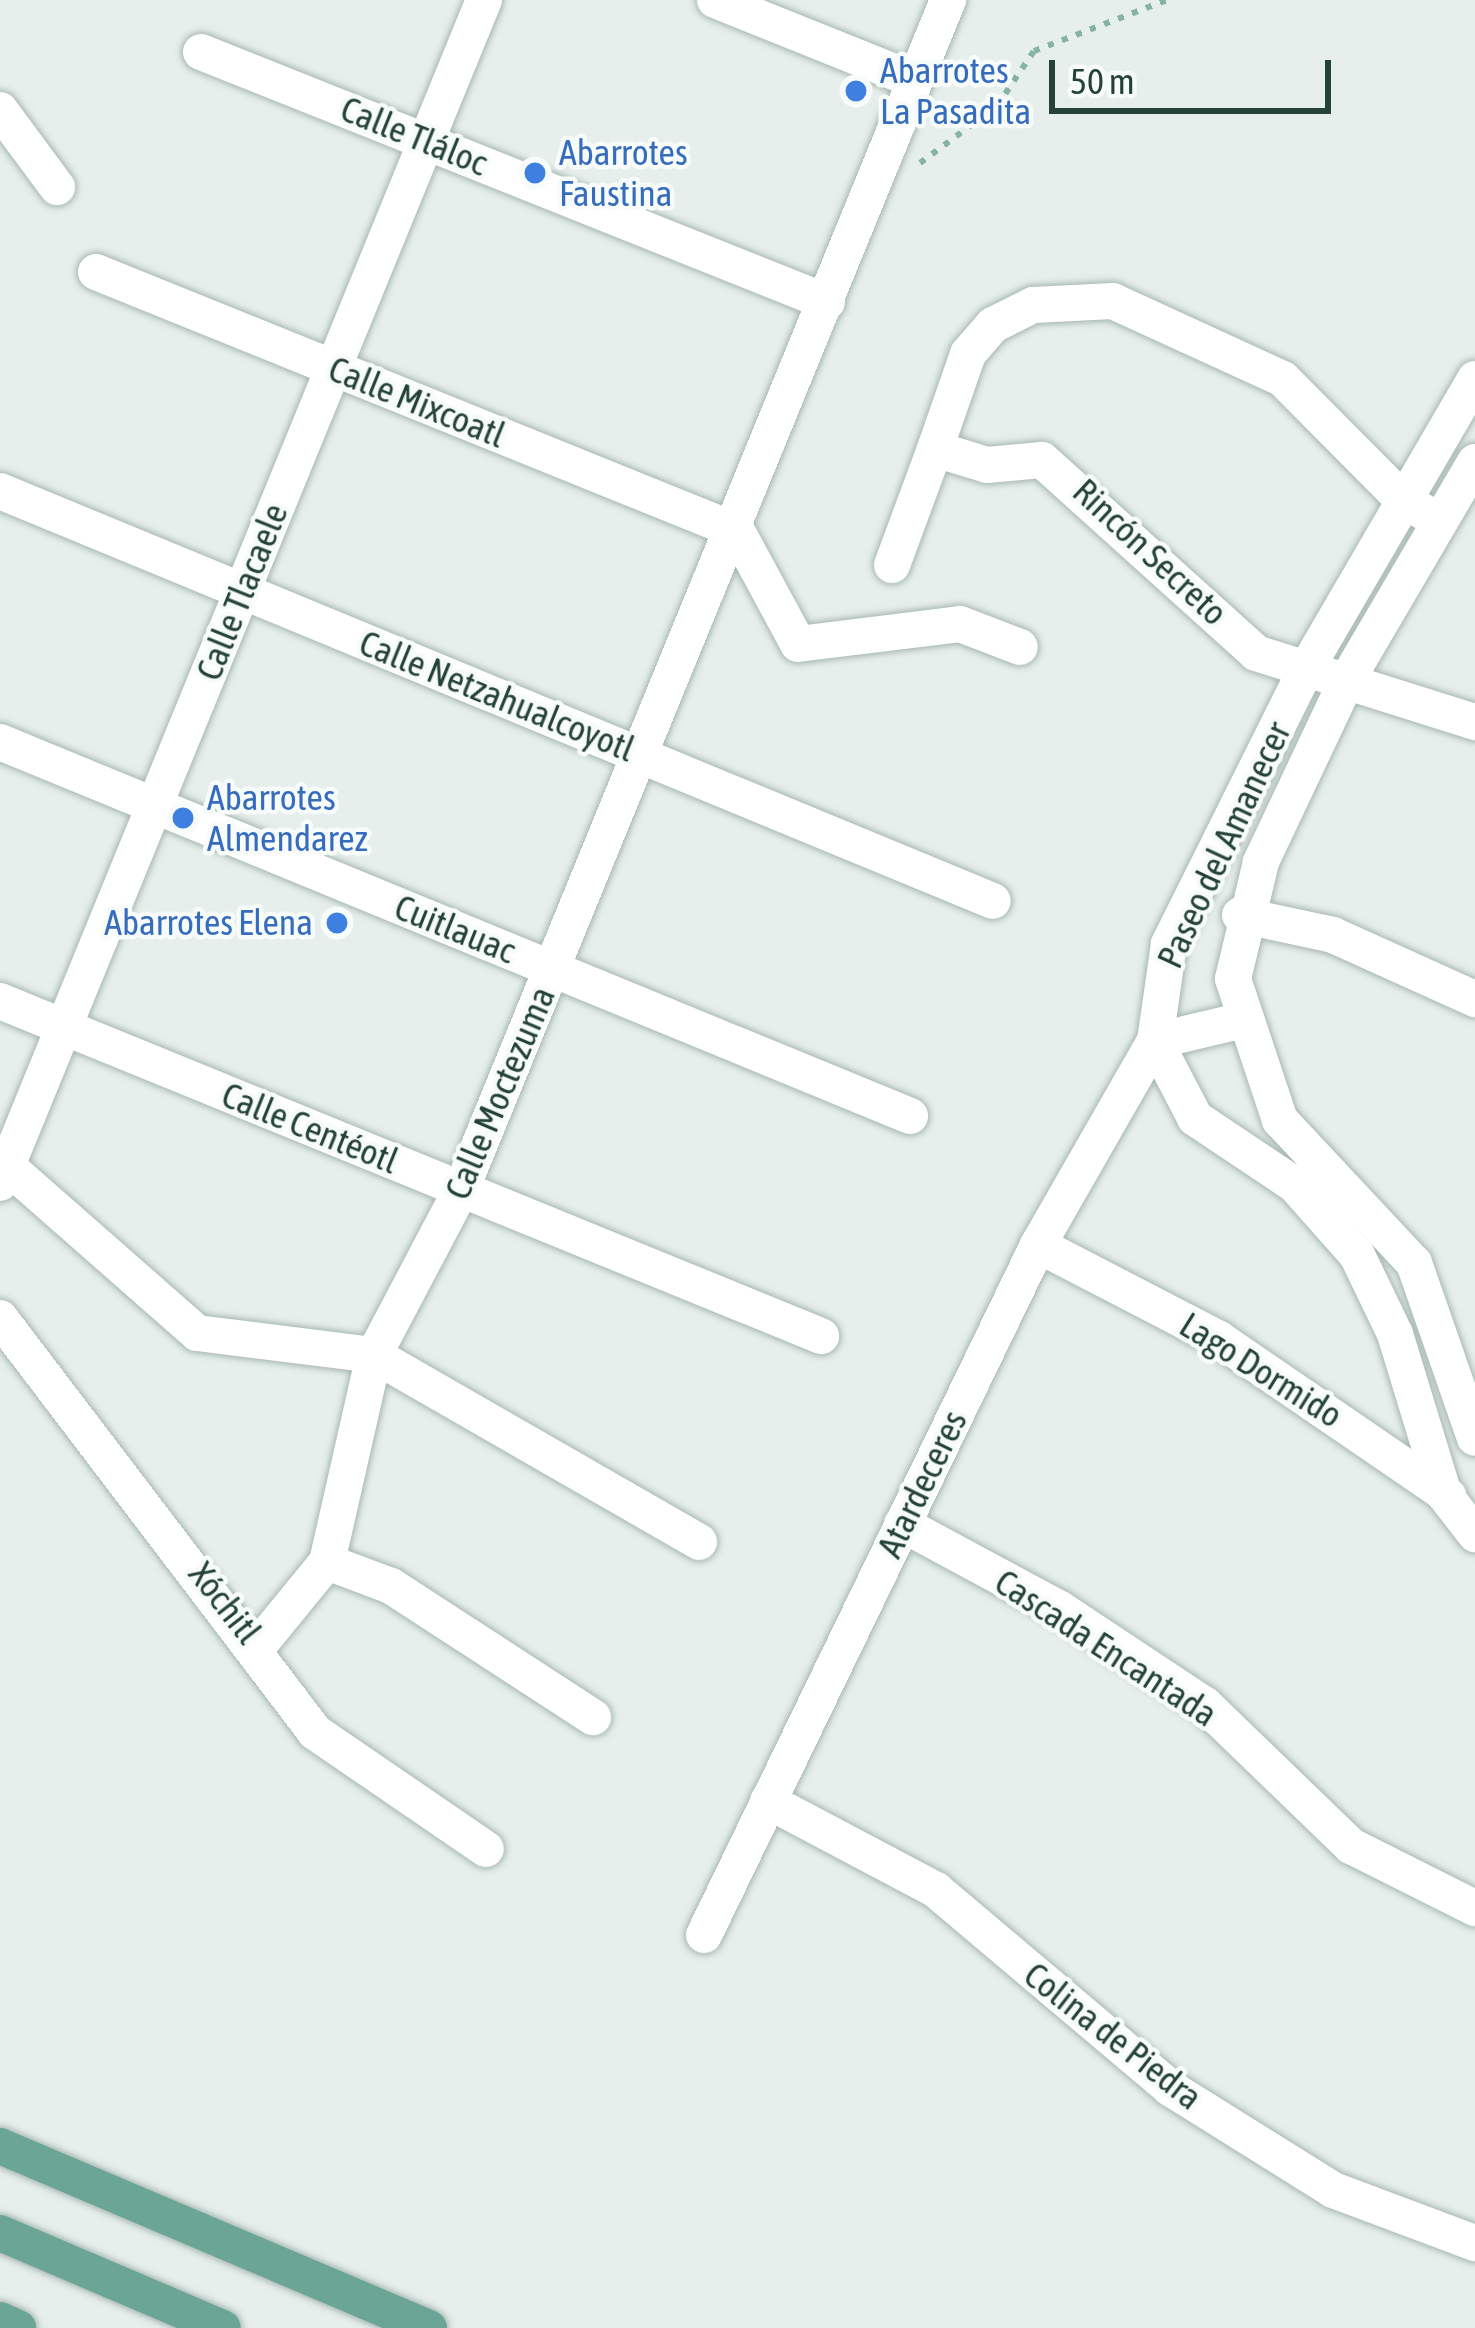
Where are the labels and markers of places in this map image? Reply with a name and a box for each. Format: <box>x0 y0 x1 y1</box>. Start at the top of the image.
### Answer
place label: Abarrotes La Pasadita <box>880 48 1031 133</box>
marker: Abarrotes La Pasadita <box>843 78 869 104</box>
place label: Abarrotes Faustina <box>559 130 688 215</box>
marker: Abarrotes Faustina <box>522 160 548 186</box>
place label: Abarrotes Almendarez <box>207 775 368 860</box>
marker: Abarrotes Almendarez <box>170 805 196 831</box>
place label: Abarrotes Elena <box>104 901 313 945</box>
marker: Abarrotes Elena <box>324 910 350 936</box>

